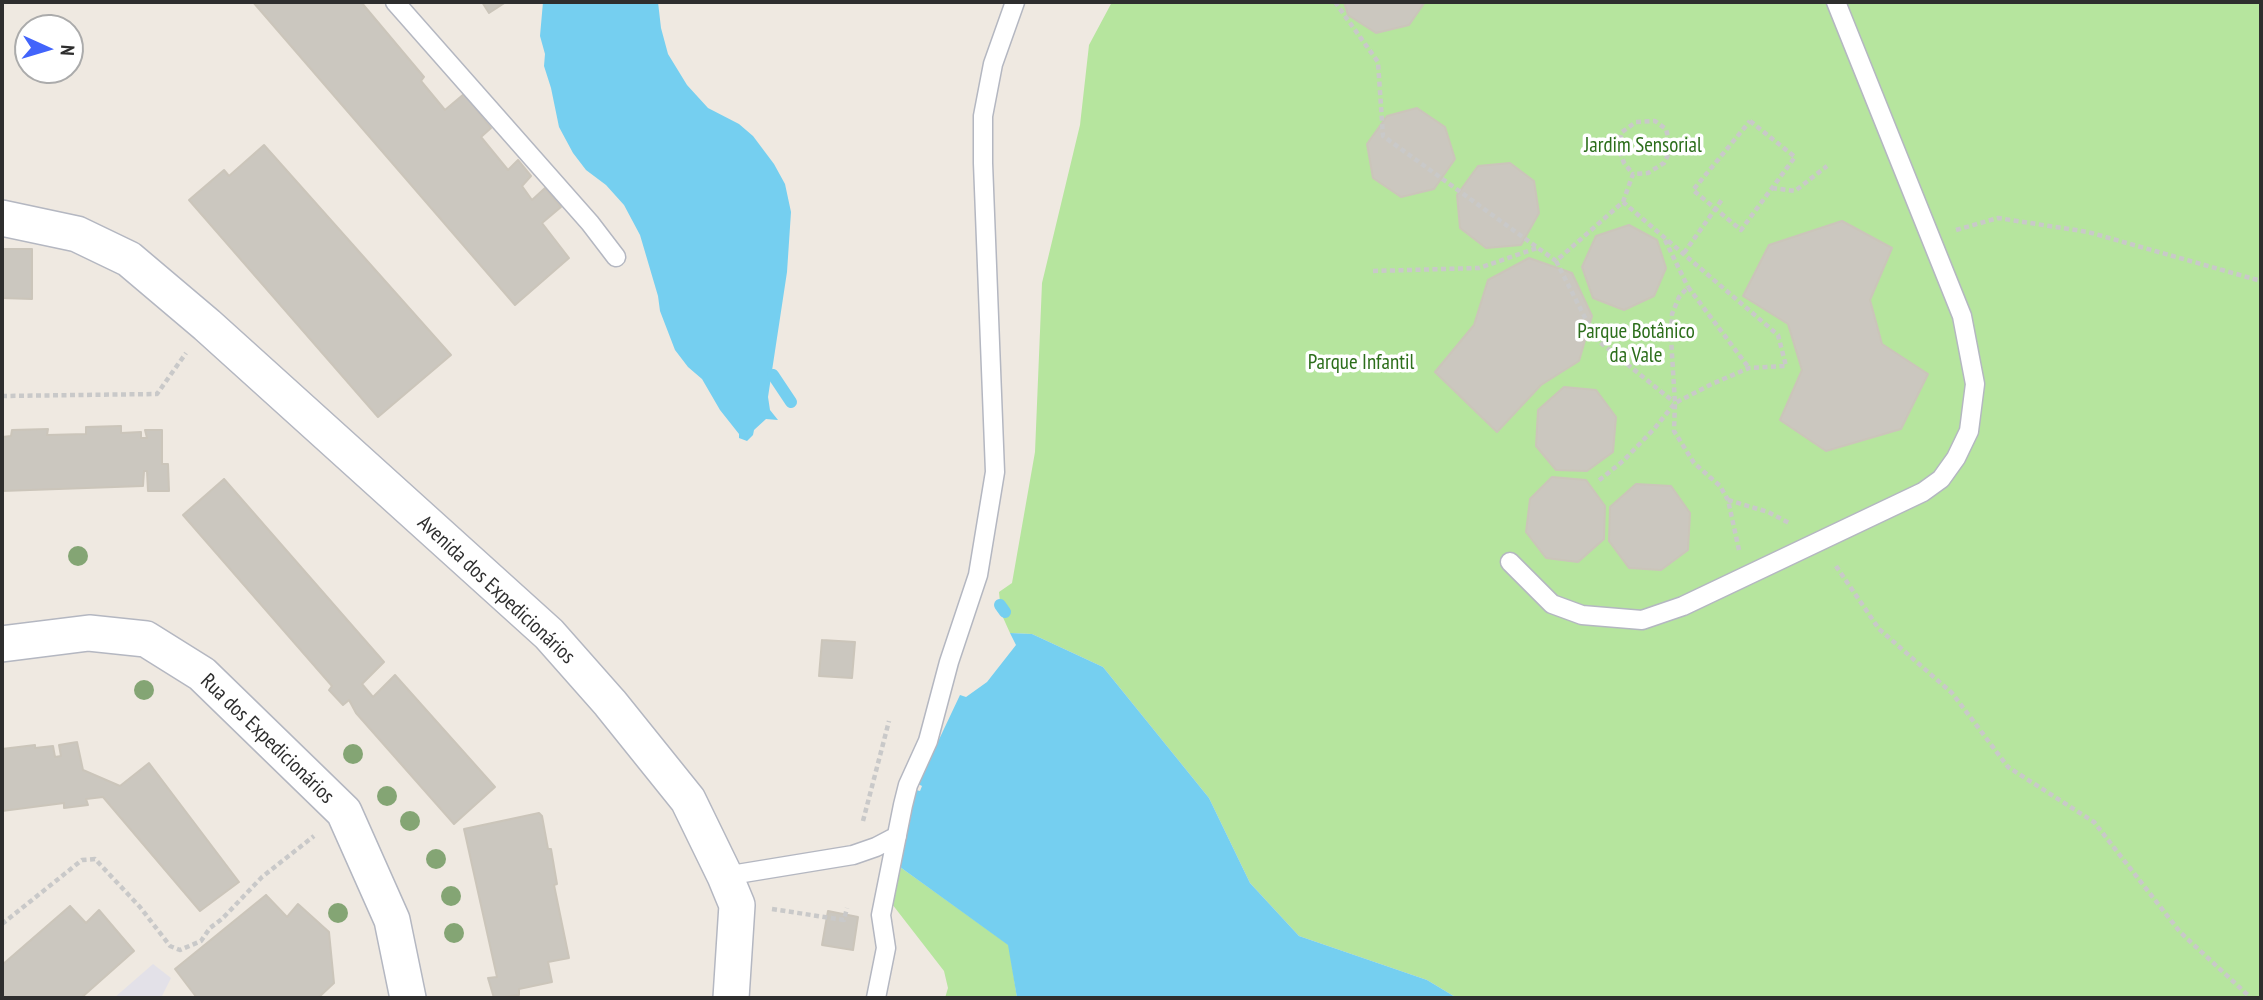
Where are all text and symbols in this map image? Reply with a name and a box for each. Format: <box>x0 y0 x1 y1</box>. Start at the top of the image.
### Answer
north arrow <box>14 14 84 84</box>
text: N <box>56 44 80 56</box>
park label: Jardim Sensorial <box>1584 133 1702 159</box>
park label: Parque Botânico da Vale <box>1577 319 1695 369</box>
park label: Parque Infantil <box>1308 350 1414 376</box>
street label: Avenida dos Expedicionários <box>412 511 580 669</box>
street label: Rua dos Expedicionários <box>195 669 339 809</box>

